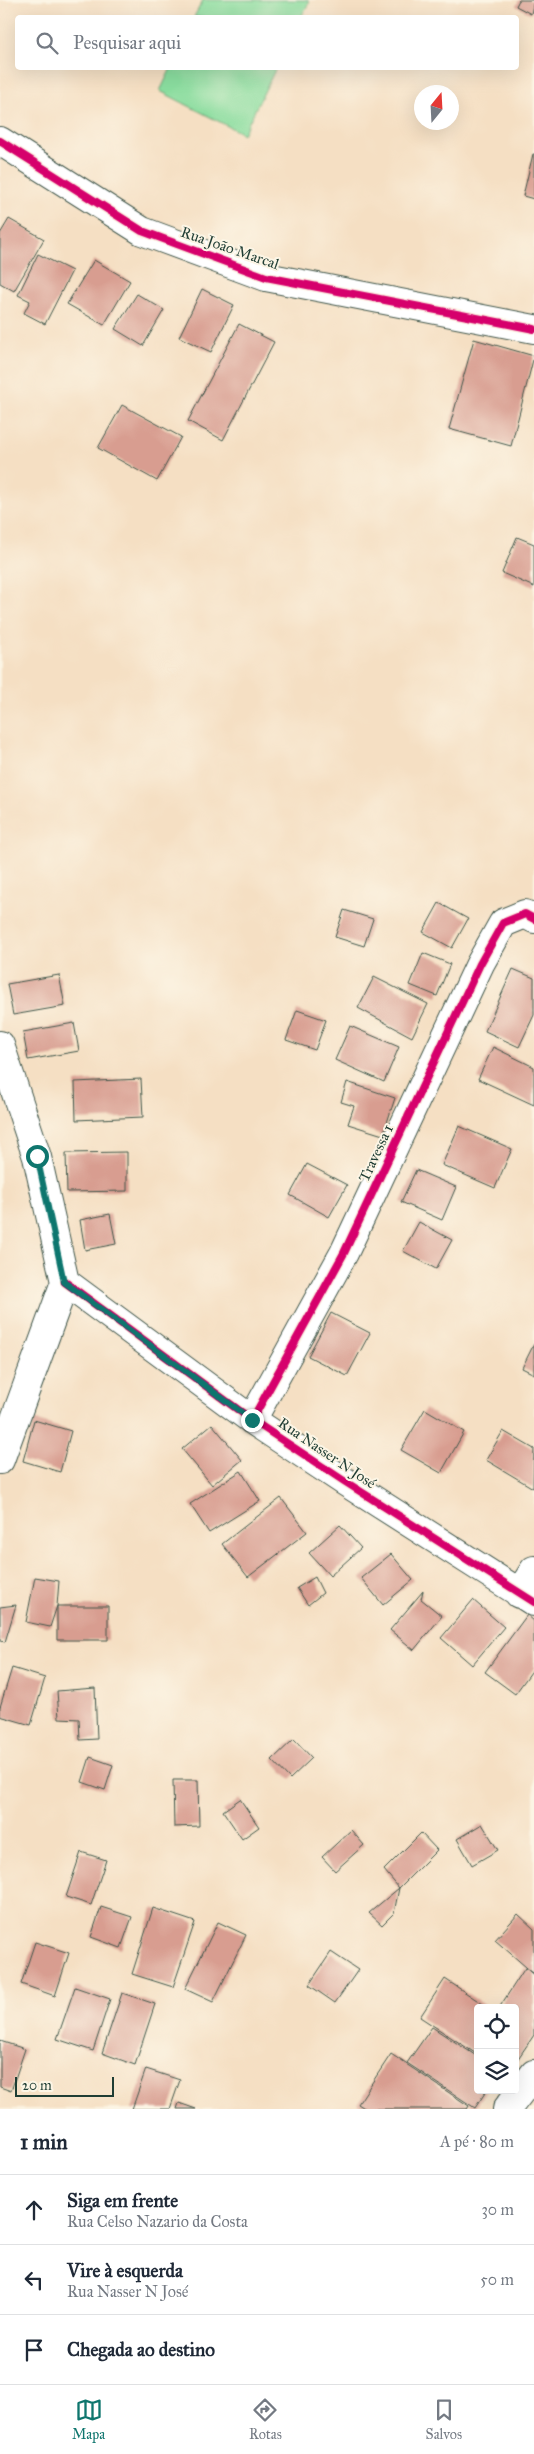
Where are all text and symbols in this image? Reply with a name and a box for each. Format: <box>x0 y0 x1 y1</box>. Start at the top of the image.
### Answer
search box <box>15 15 519 70</box>
icon: search <box>33 29 61 57</box>
text: Pesquisar aqui <box>73 31 181 54</box>
north arrow <box>414 85 459 130</box>
street label: Rua João Marcal <box>178 223 282 274</box>
street label: Travessa 1 <box>355 1121 397 1185</box>
route start <box>26 1145 49 1168</box>
route end <box>241 1409 264 1432</box>
street label: Rua Nasser N José <box>274 1414 380 1494</box>
map controls <box>474 2004 519 2094</box>
button: locate <box>474 2004 519 2049</box>
button: layers <box>474 2049 519 2094</box>
scale bar <box>15 2074 114 2097</box>
text: 20 m <box>22 2077 52 2094</box>
text: 1 min <box>20 2129 68 2155</box>
text: A pé · 80 m <box>440 2132 514 2151</box>
text: Siga em frente <box>67 2189 178 2212</box>
icon: ahead <box>20 2196 48 2224</box>
text: 30 m <box>481 2200 514 2219</box>
text: Rua Celso Nazario da Costa <box>67 2212 248 2231</box>
text: Vire à esquerda <box>67 2259 183 2282</box>
icon: left <box>20 2266 48 2294</box>
text: 50 m <box>480 2270 514 2289</box>
text: Rua Nasser N José <box>67 2282 188 2301</box>
icon: arrive <box>20 2336 48 2364</box>
text: Chegada ao destino <box>67 2338 215 2361</box>
tab: Mapa <box>72 2396 105 2443</box>
tab: Rotas <box>249 2396 282 2443</box>
tab: Salvos <box>426 2396 462 2443</box>

